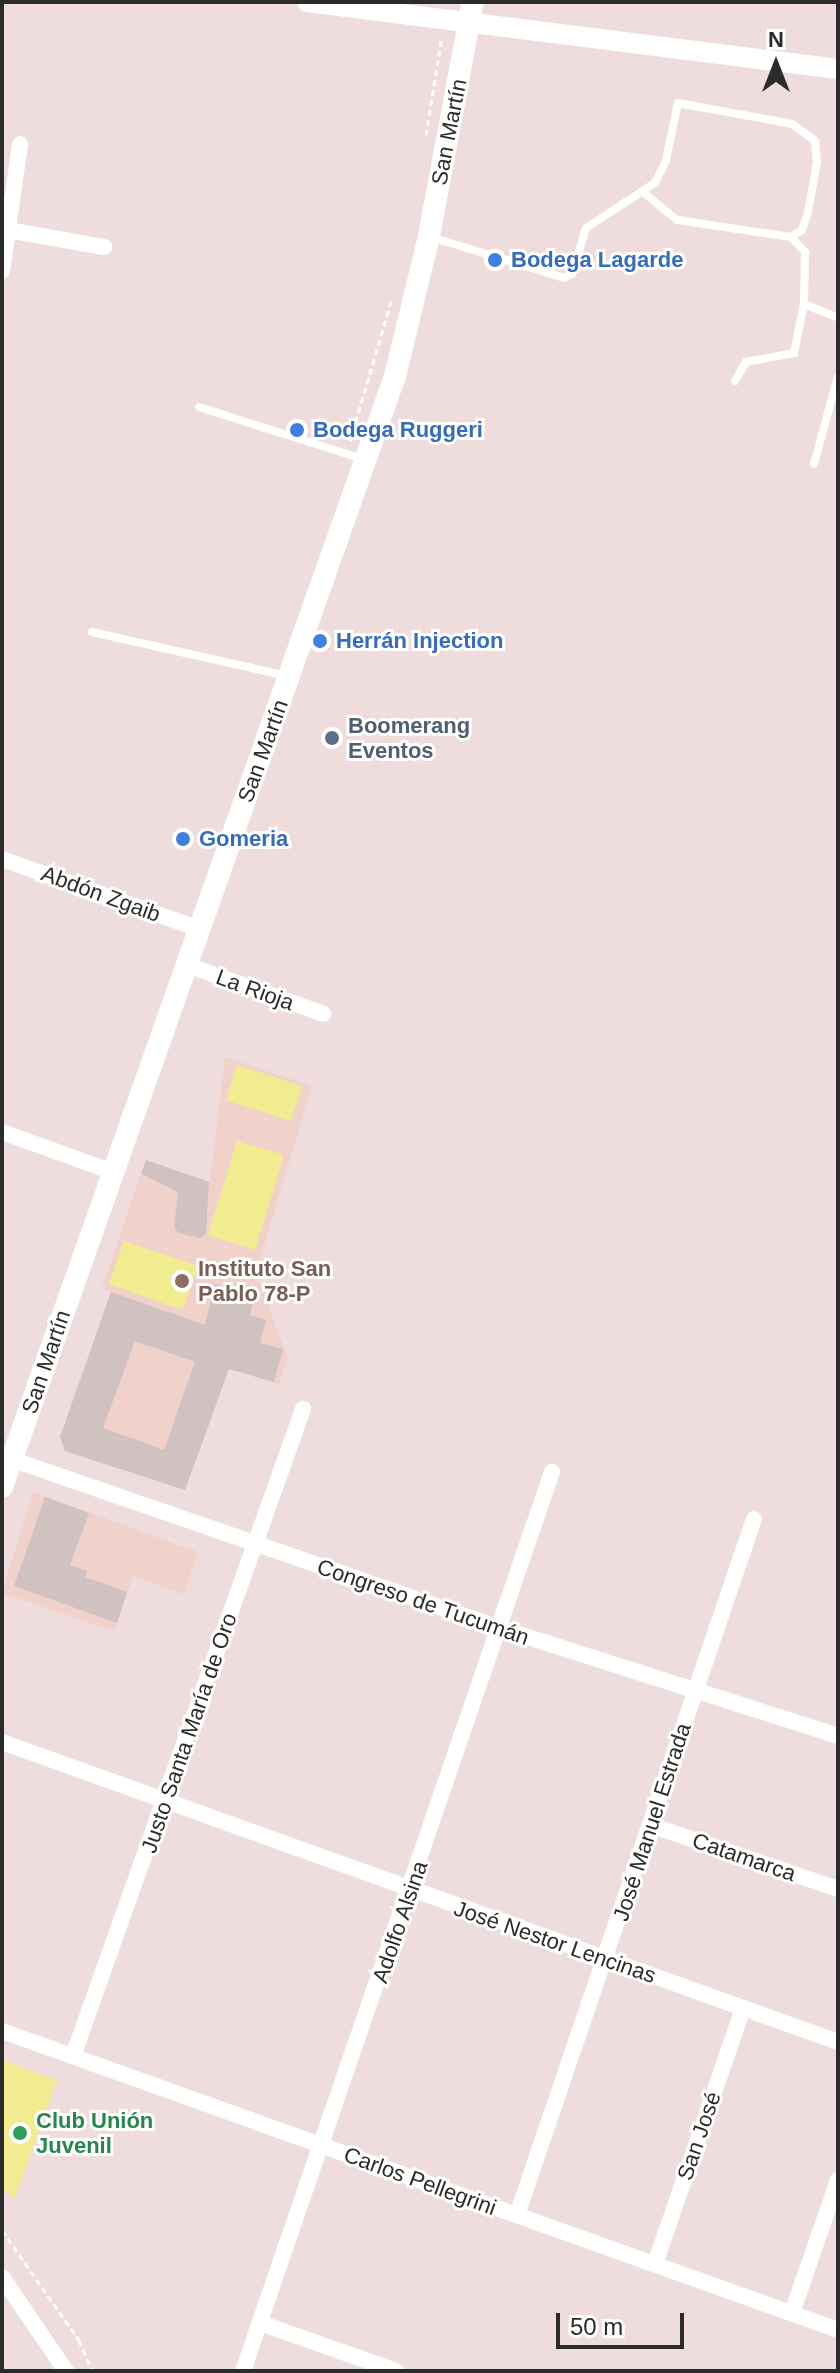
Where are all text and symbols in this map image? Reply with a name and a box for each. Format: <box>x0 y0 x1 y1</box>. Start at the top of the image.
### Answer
north arrow <box>736 24 816 104</box>
text: N <box>768 27 784 52</box>
street label: San Martín <box>426 77 472 187</box>
place label: Bodega Lagarde <box>511 247 683 273</box>
marker: Bodega Lagarde <box>486 251 504 269</box>
place label: Bodega Ruggeri <box>313 417 483 443</box>
marker: Bodega Ruggeri <box>288 421 306 439</box>
place label: Herrán Injection <box>336 628 503 654</box>
marker: Herrán Injection <box>311 632 329 650</box>
street label: San Martín <box>232 696 294 806</box>
place label: Boomerang Eventos <box>348 712 470 764</box>
marker: Boomerang Eventos <box>323 729 341 747</box>
place label: Gomeria <box>199 826 288 852</box>
marker: Gomeria <box>174 830 192 848</box>
street label: Abdón Zgaib <box>38 860 164 928</box>
street label: La Rioja <box>213 964 297 1016</box>
place label: Instituto San Pablo 78-P <box>198 1255 331 1306</box>
marker: Instituto San Pablo 78-P <box>173 1272 191 1290</box>
street label: San Martín <box>16 1307 76 1417</box>
street label: Congreso de Tucumán <box>313 1553 533 1651</box>
street label: Justo Santa María de Oro <box>136 1610 242 1856</box>
street label: José Manuel Estrada <box>608 1720 696 1924</box>
street label: Catamarca <box>689 1827 799 1887</box>
street label: Adolfo Alsina <box>367 1857 433 1987</box>
street label: José Nestor Lencinas <box>451 1895 659 1989</box>
street label: San José <box>672 2088 726 2184</box>
place label: Club Unión Juvenil <box>36 2107 153 2158</box>
marker: Club Unión Juvenil <box>11 2124 29 2142</box>
street label: Carlos Pellegrini <box>340 2141 500 2221</box>
scale bar <box>560 2297 688 2347</box>
text: 50 m <box>570 2313 623 2340</box>

